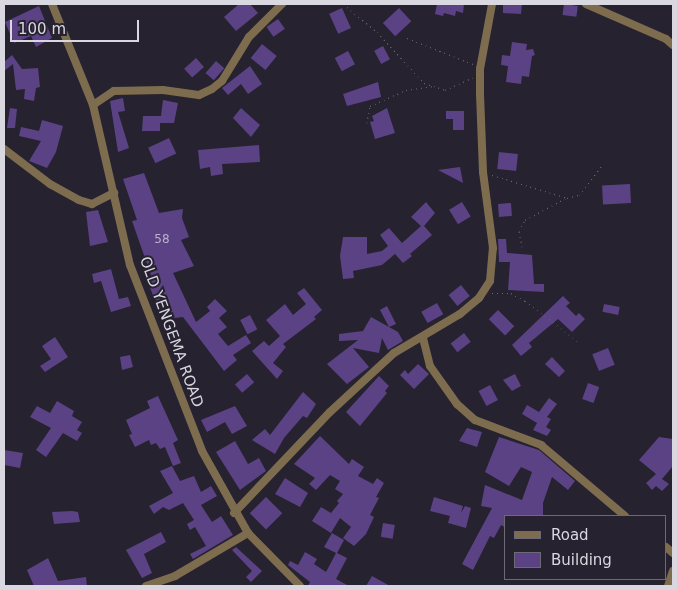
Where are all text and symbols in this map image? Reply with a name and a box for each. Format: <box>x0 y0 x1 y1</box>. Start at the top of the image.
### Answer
scale bar <box>12 10 141 42</box>
text: 100 m <box>18 20 66 38</box>
house number: 58 <box>154 233 170 247</box>
street label: OLD YENGEMA ROAD <box>135 254 207 410</box>
legend <box>504 515 667 580</box>
text: Road <box>551 526 589 544</box>
text: Building <box>551 551 612 569</box>

